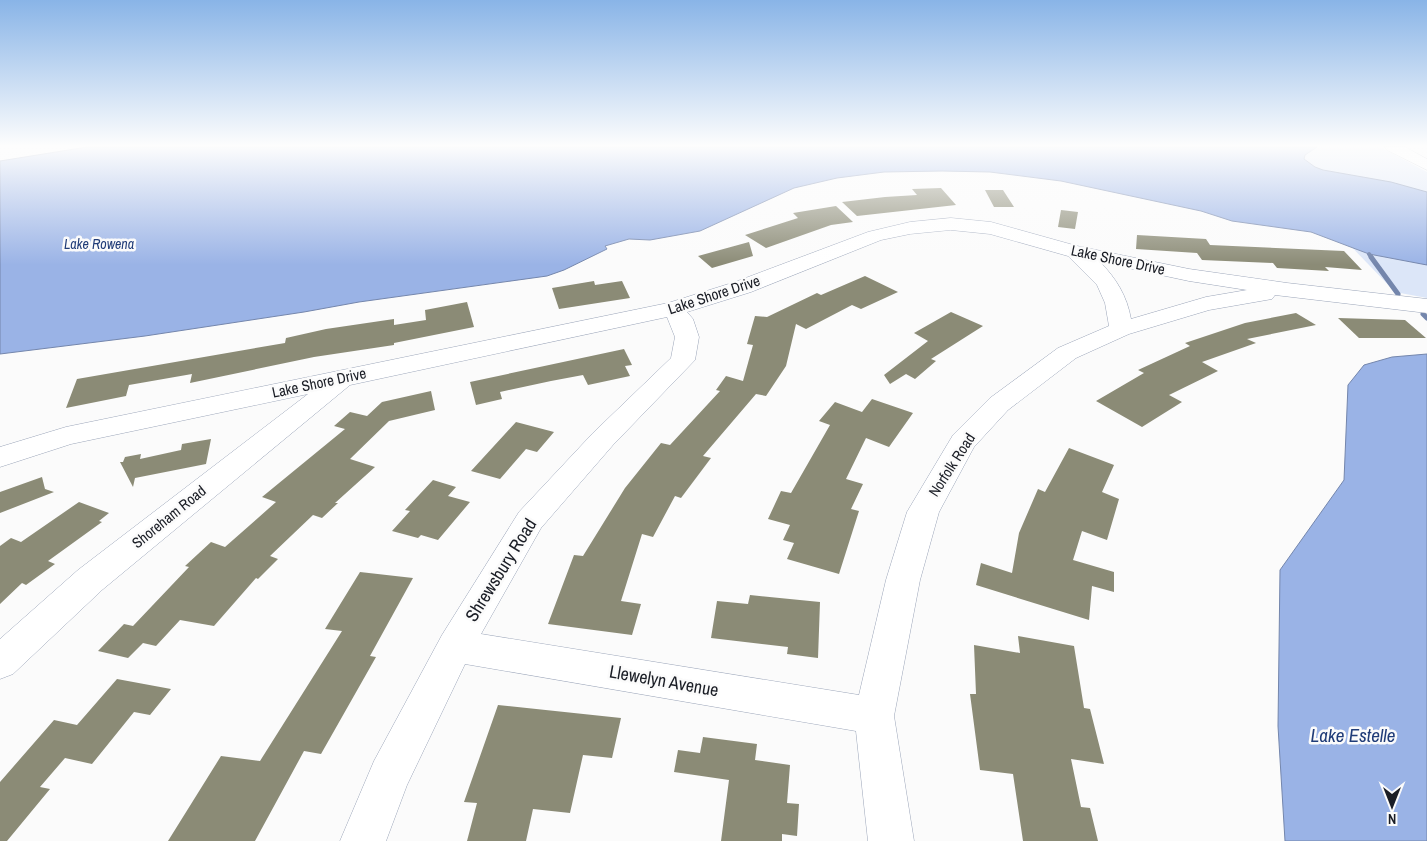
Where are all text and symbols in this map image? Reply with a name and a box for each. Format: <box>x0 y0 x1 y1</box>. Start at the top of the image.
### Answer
water label: Lake Rowena <box>64 235 134 253</box>
street label: Lake Shore Drive <box>1069 239 1167 280</box>
street label: Lake Shore Drive <box>665 270 763 319</box>
street label: Lake Shore Drive <box>270 362 368 403</box>
street label: Norfolk Road <box>923 429 980 501</box>
street label: Shoreham Road <box>127 480 210 553</box>
street label: Shrewsbury Road <box>459 513 542 626</box>
street label: Llewelyn Avenue <box>607 659 721 702</box>
water label: Lake Estelle <box>1311 722 1395 748</box>
north arrow <box>1367 781 1417 831</box>
text: N <box>1388 810 1396 828</box>

